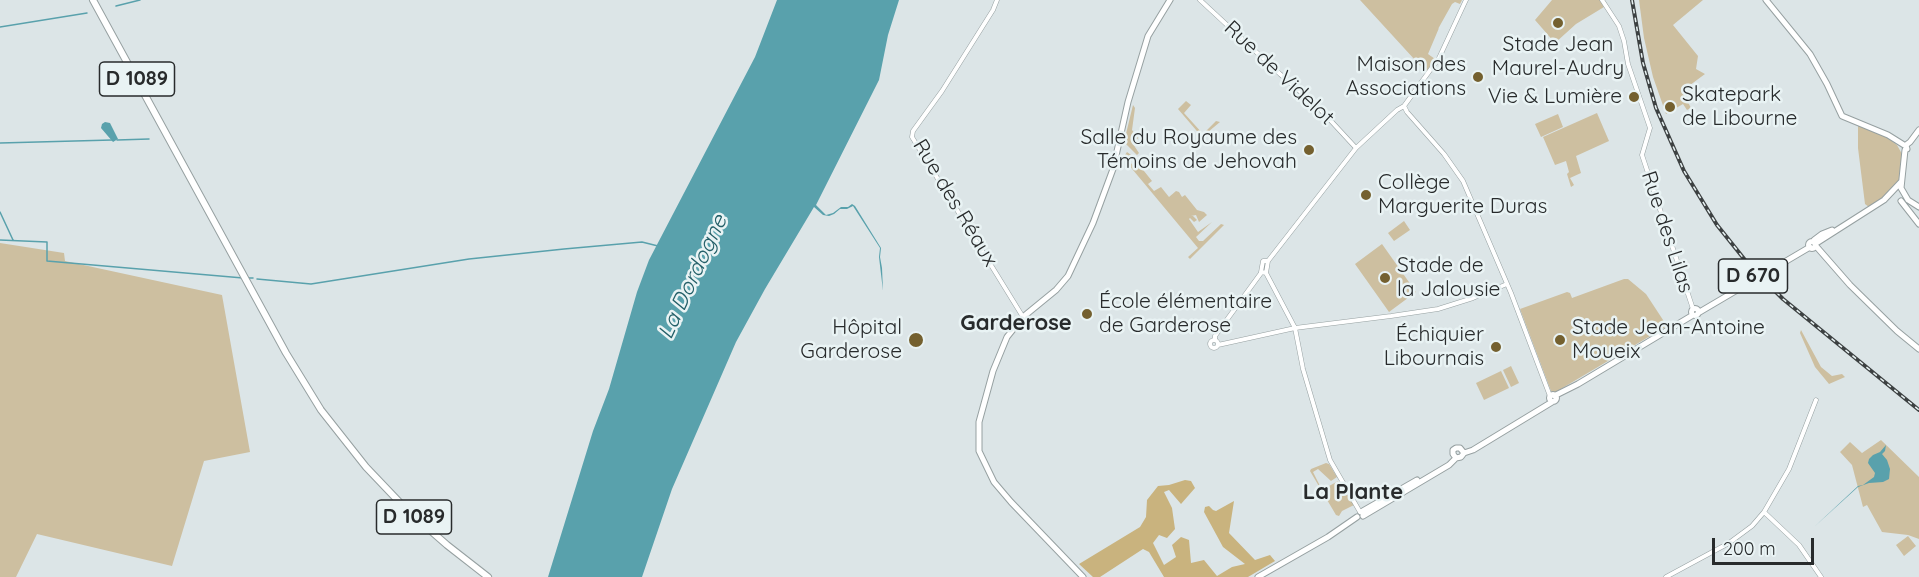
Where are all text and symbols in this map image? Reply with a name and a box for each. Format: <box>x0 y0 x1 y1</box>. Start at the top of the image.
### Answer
street label: Rue de Videlot <box>1219 16 1339 130</box>
marker: Stade Jean Maurel-Audry <box>1551 16 1565 30</box>
place label: Stade Jean Maurel-Audry <box>1492 32 1624 82</box>
place label: Maison des Associations <box>1346 52 1466 102</box>
road number: D 1089 <box>100 62 174 96</box>
marker: Maison des Associations <box>1471 70 1485 84</box>
place label: Skatepark de Libourne <box>1682 82 1797 132</box>
place label: Vie & Lumière <box>1488 84 1622 110</box>
marker: Vie & Lumière <box>1627 90 1641 104</box>
marker: Skatepark de Libourne <box>1663 100 1677 114</box>
place label: Salle du Royaume des Témoins de Jehovah <box>1080 125 1297 175</box>
street label: Rue des Réaux <box>907 135 1003 271</box>
marker: Salle du Royaume des Témoins de Jehovah <box>1302 143 1316 157</box>
street label: Rue des Lilas <box>1635 168 1699 296</box>
place label: Collège Marguerite Duras <box>1378 170 1547 220</box>
marker: Collège Marguerite Duras <box>1359 188 1373 202</box>
water label: La Dordogne <box>653 211 733 343</box>
place label: Stade de la Jalousie <box>1397 253 1500 303</box>
road number: D 670 <box>1718 259 1788 293</box>
marker: Stade de la Jalousie <box>1378 271 1392 285</box>
place label: École élémentaire de Garderose <box>1099 289 1272 339</box>
marker: École élémentaire de Garderose <box>1080 307 1094 321</box>
district label: Garderose <box>960 310 1072 336</box>
place label: Hôpital Garderose <box>800 315 902 365</box>
place label: Stade Jean-Antoine Moueix <box>1572 315 1765 365</box>
place label: Échiquier Libournais <box>1384 322 1484 372</box>
marker: Hôpital Garderose <box>907 331 925 349</box>
marker: Stade Jean-Antoine Moueix <box>1553 333 1567 347</box>
marker: Échiquier Libournais <box>1489 340 1503 354</box>
district label: La Plante <box>1303 479 1403 505</box>
road number: D 1089 <box>376 500 452 534</box>
scale bar <box>1715 526 1817 564</box>
text: 200 m <box>1723 537 1776 560</box>

